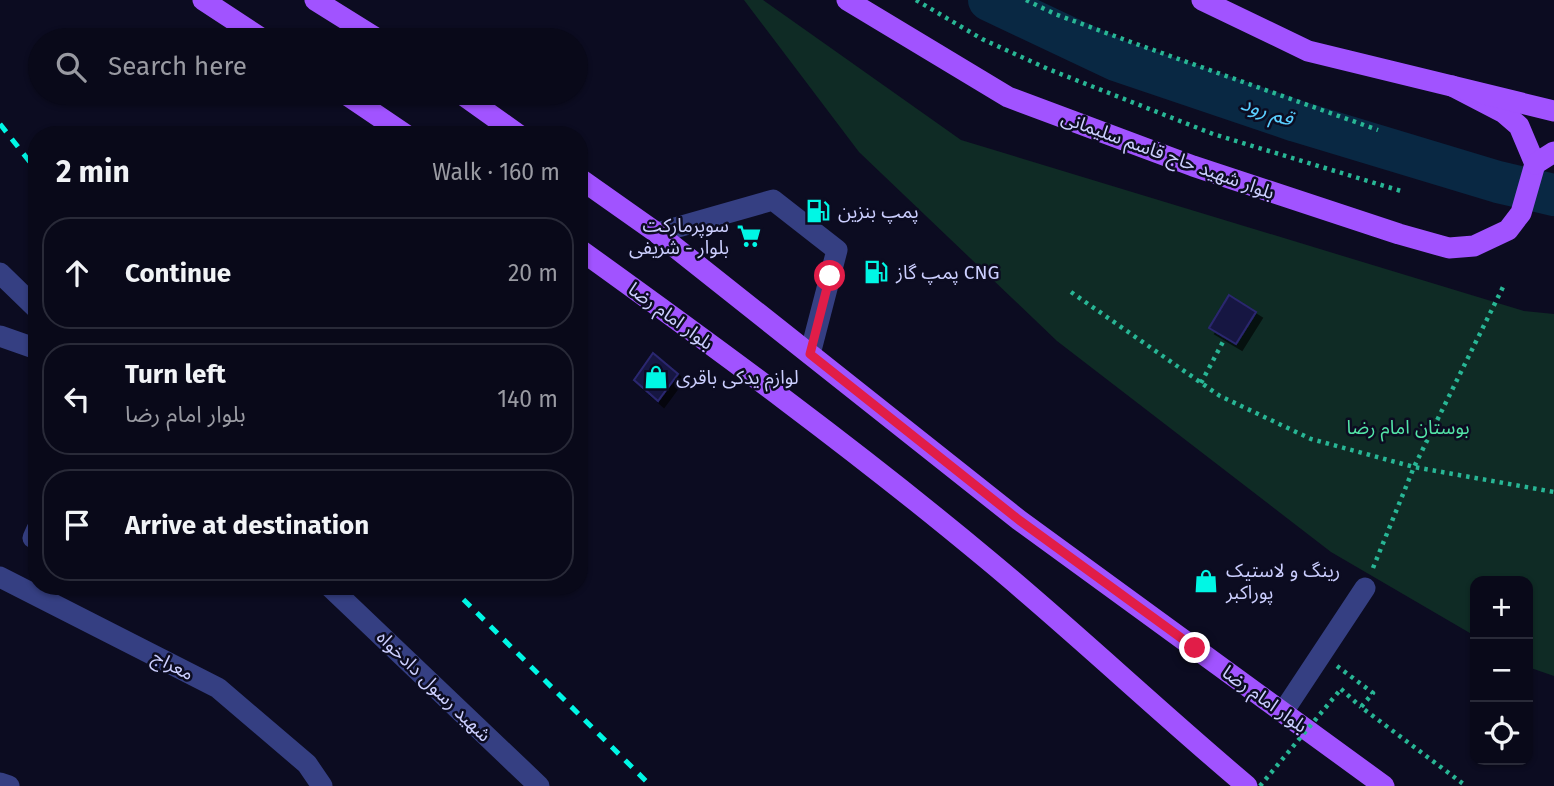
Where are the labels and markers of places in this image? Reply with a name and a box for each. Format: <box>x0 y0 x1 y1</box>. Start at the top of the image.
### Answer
fuel station icon: پمپ بنزین <box>804 197 832 225</box>
place label: پمپ بنزین <box>838 200 919 224</box>
place label: سوپرمارکت بلوار - شریفی <box>629 214 729 259</box>
supermarket icon: سوپرمارکت بلوار - شریفی <box>735 222 763 250</box>
fuel station icon: پمپ گاز CNG <box>862 258 890 286</box>
place label: پمپ گاز CNG <box>895 261 999 285</box>
shop icon: لوازم یدکی باقری <box>642 363 670 391</box>
place label: لوازم یدکی باقری <box>676 366 799 392</box>
place label: رینگ و لاستیک پوراکبر <box>1225 559 1340 605</box>
shop icon: رینگ و لاستیک پوراکبر <box>1192 567 1220 595</box>

